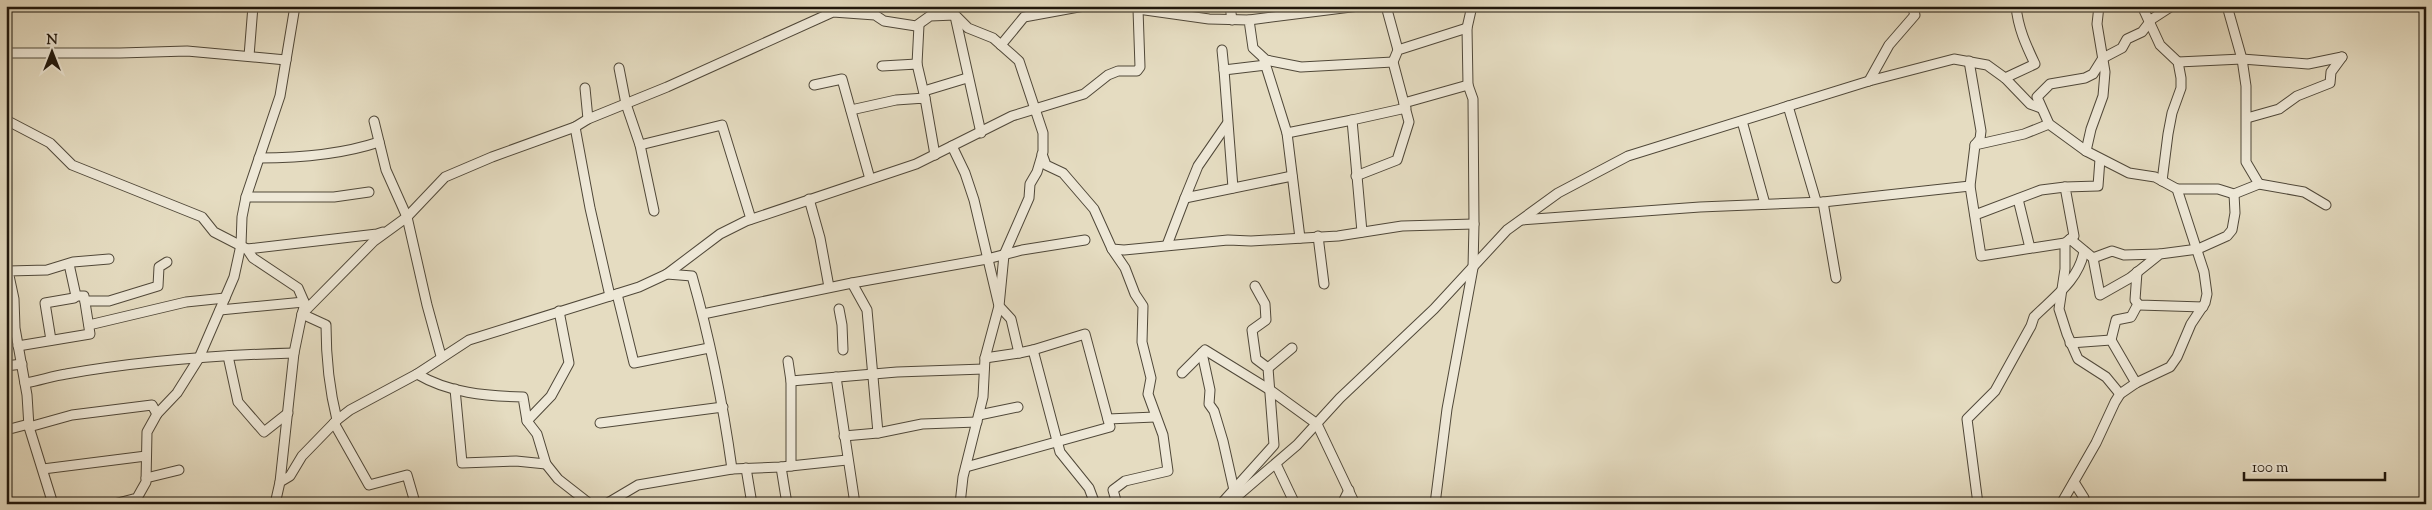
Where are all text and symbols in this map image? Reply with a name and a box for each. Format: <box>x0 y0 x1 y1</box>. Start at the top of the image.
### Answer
north arrow <box>28 28 78 78</box>
text: N <box>46 31 58 51</box>
scale bar <box>2244 450 2386 482</box>
text: 100 m <box>2252 458 2289 479</box>

